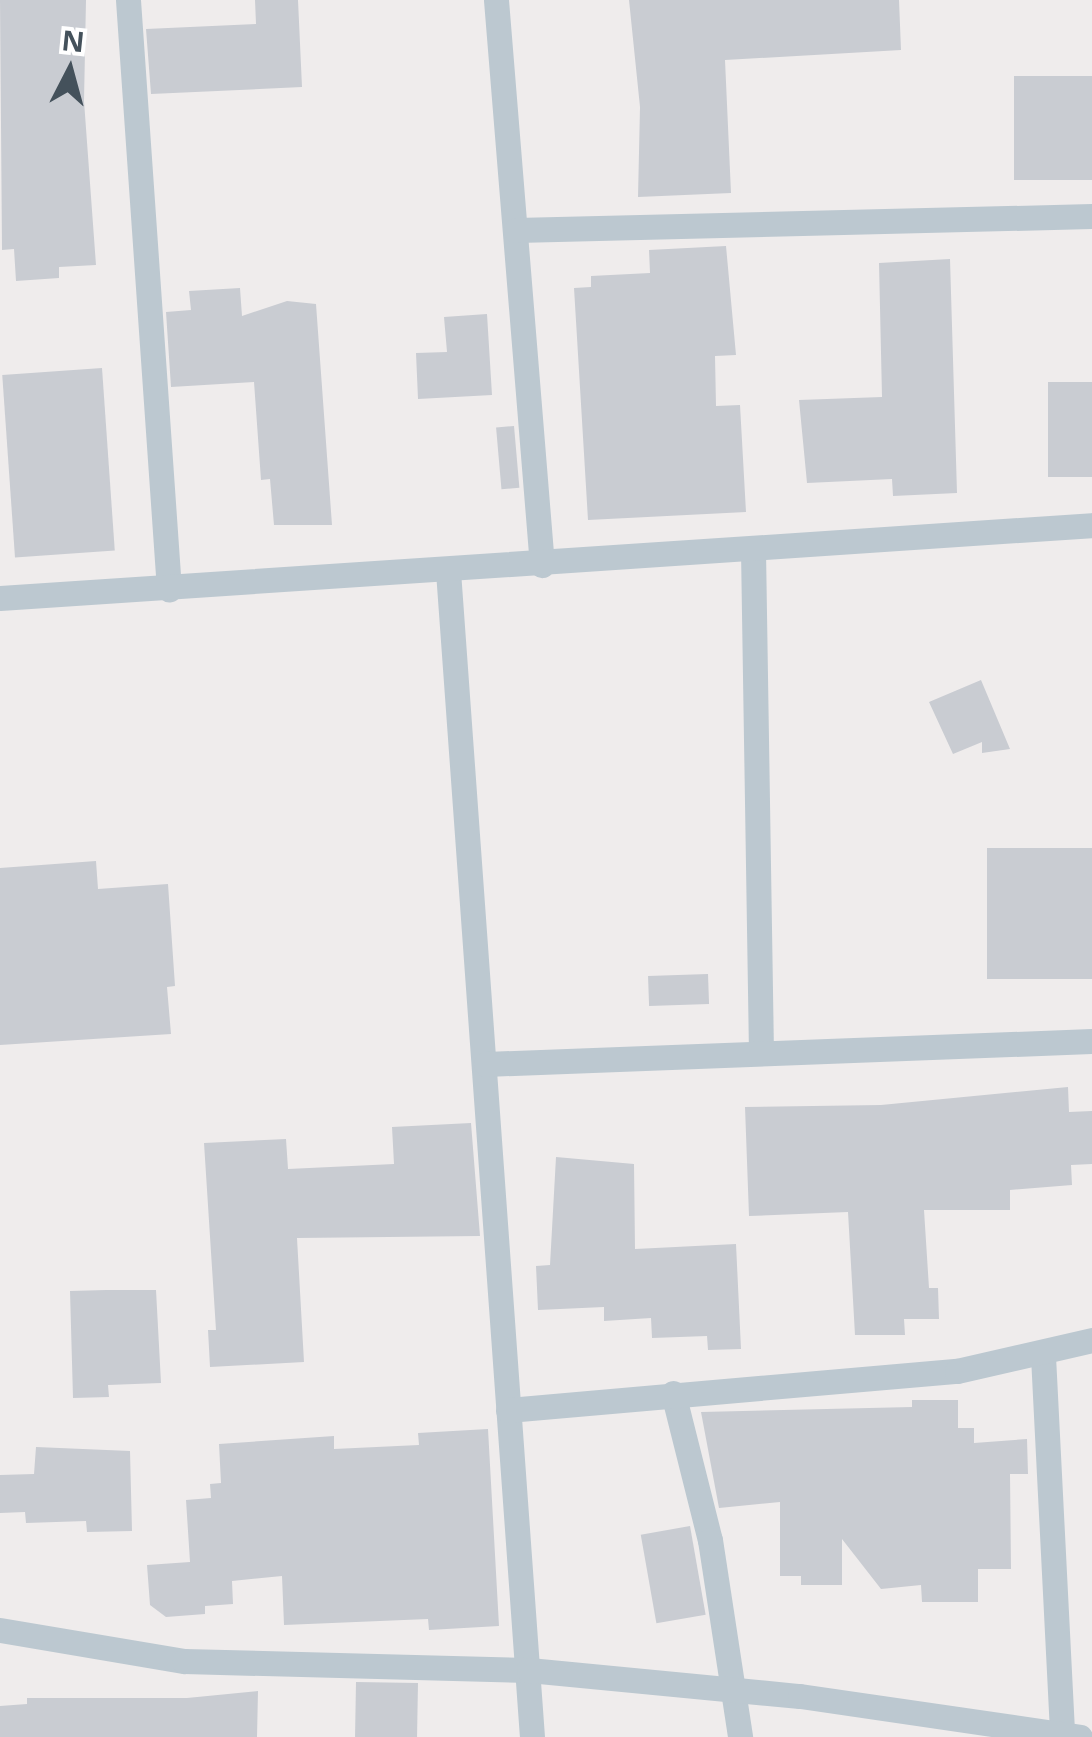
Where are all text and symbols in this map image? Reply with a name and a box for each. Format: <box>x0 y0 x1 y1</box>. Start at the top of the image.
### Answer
north arrow <box>20 20 120 120</box>
text: N <box>60 20 86 60</box>

